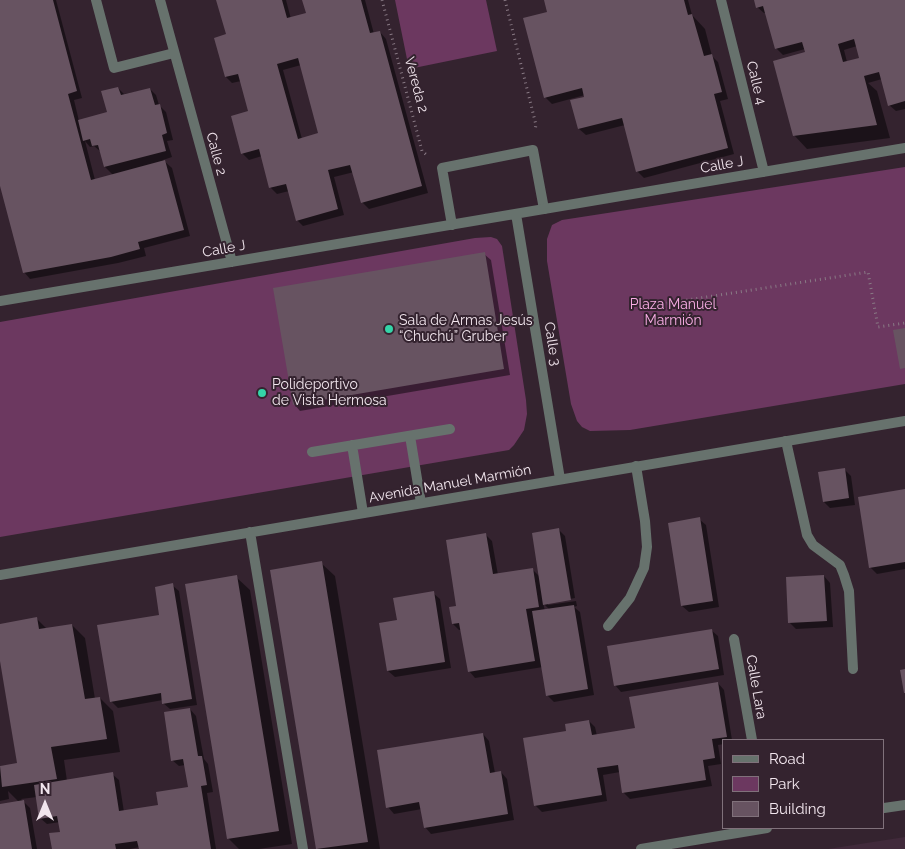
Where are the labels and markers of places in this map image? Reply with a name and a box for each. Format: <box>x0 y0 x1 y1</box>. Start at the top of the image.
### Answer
place label: Sala de Armas Jesús “Chuchú” Gruber <box>399 313 533 346</box>
marker: Sala de Armas Jesús “Chuchú” Gruber <box>383 323 395 335</box>
place label: Polideportivo de Vista Hermosa <box>272 377 387 410</box>
marker: Polideportivo de Vista Hermosa <box>256 387 268 399</box>

